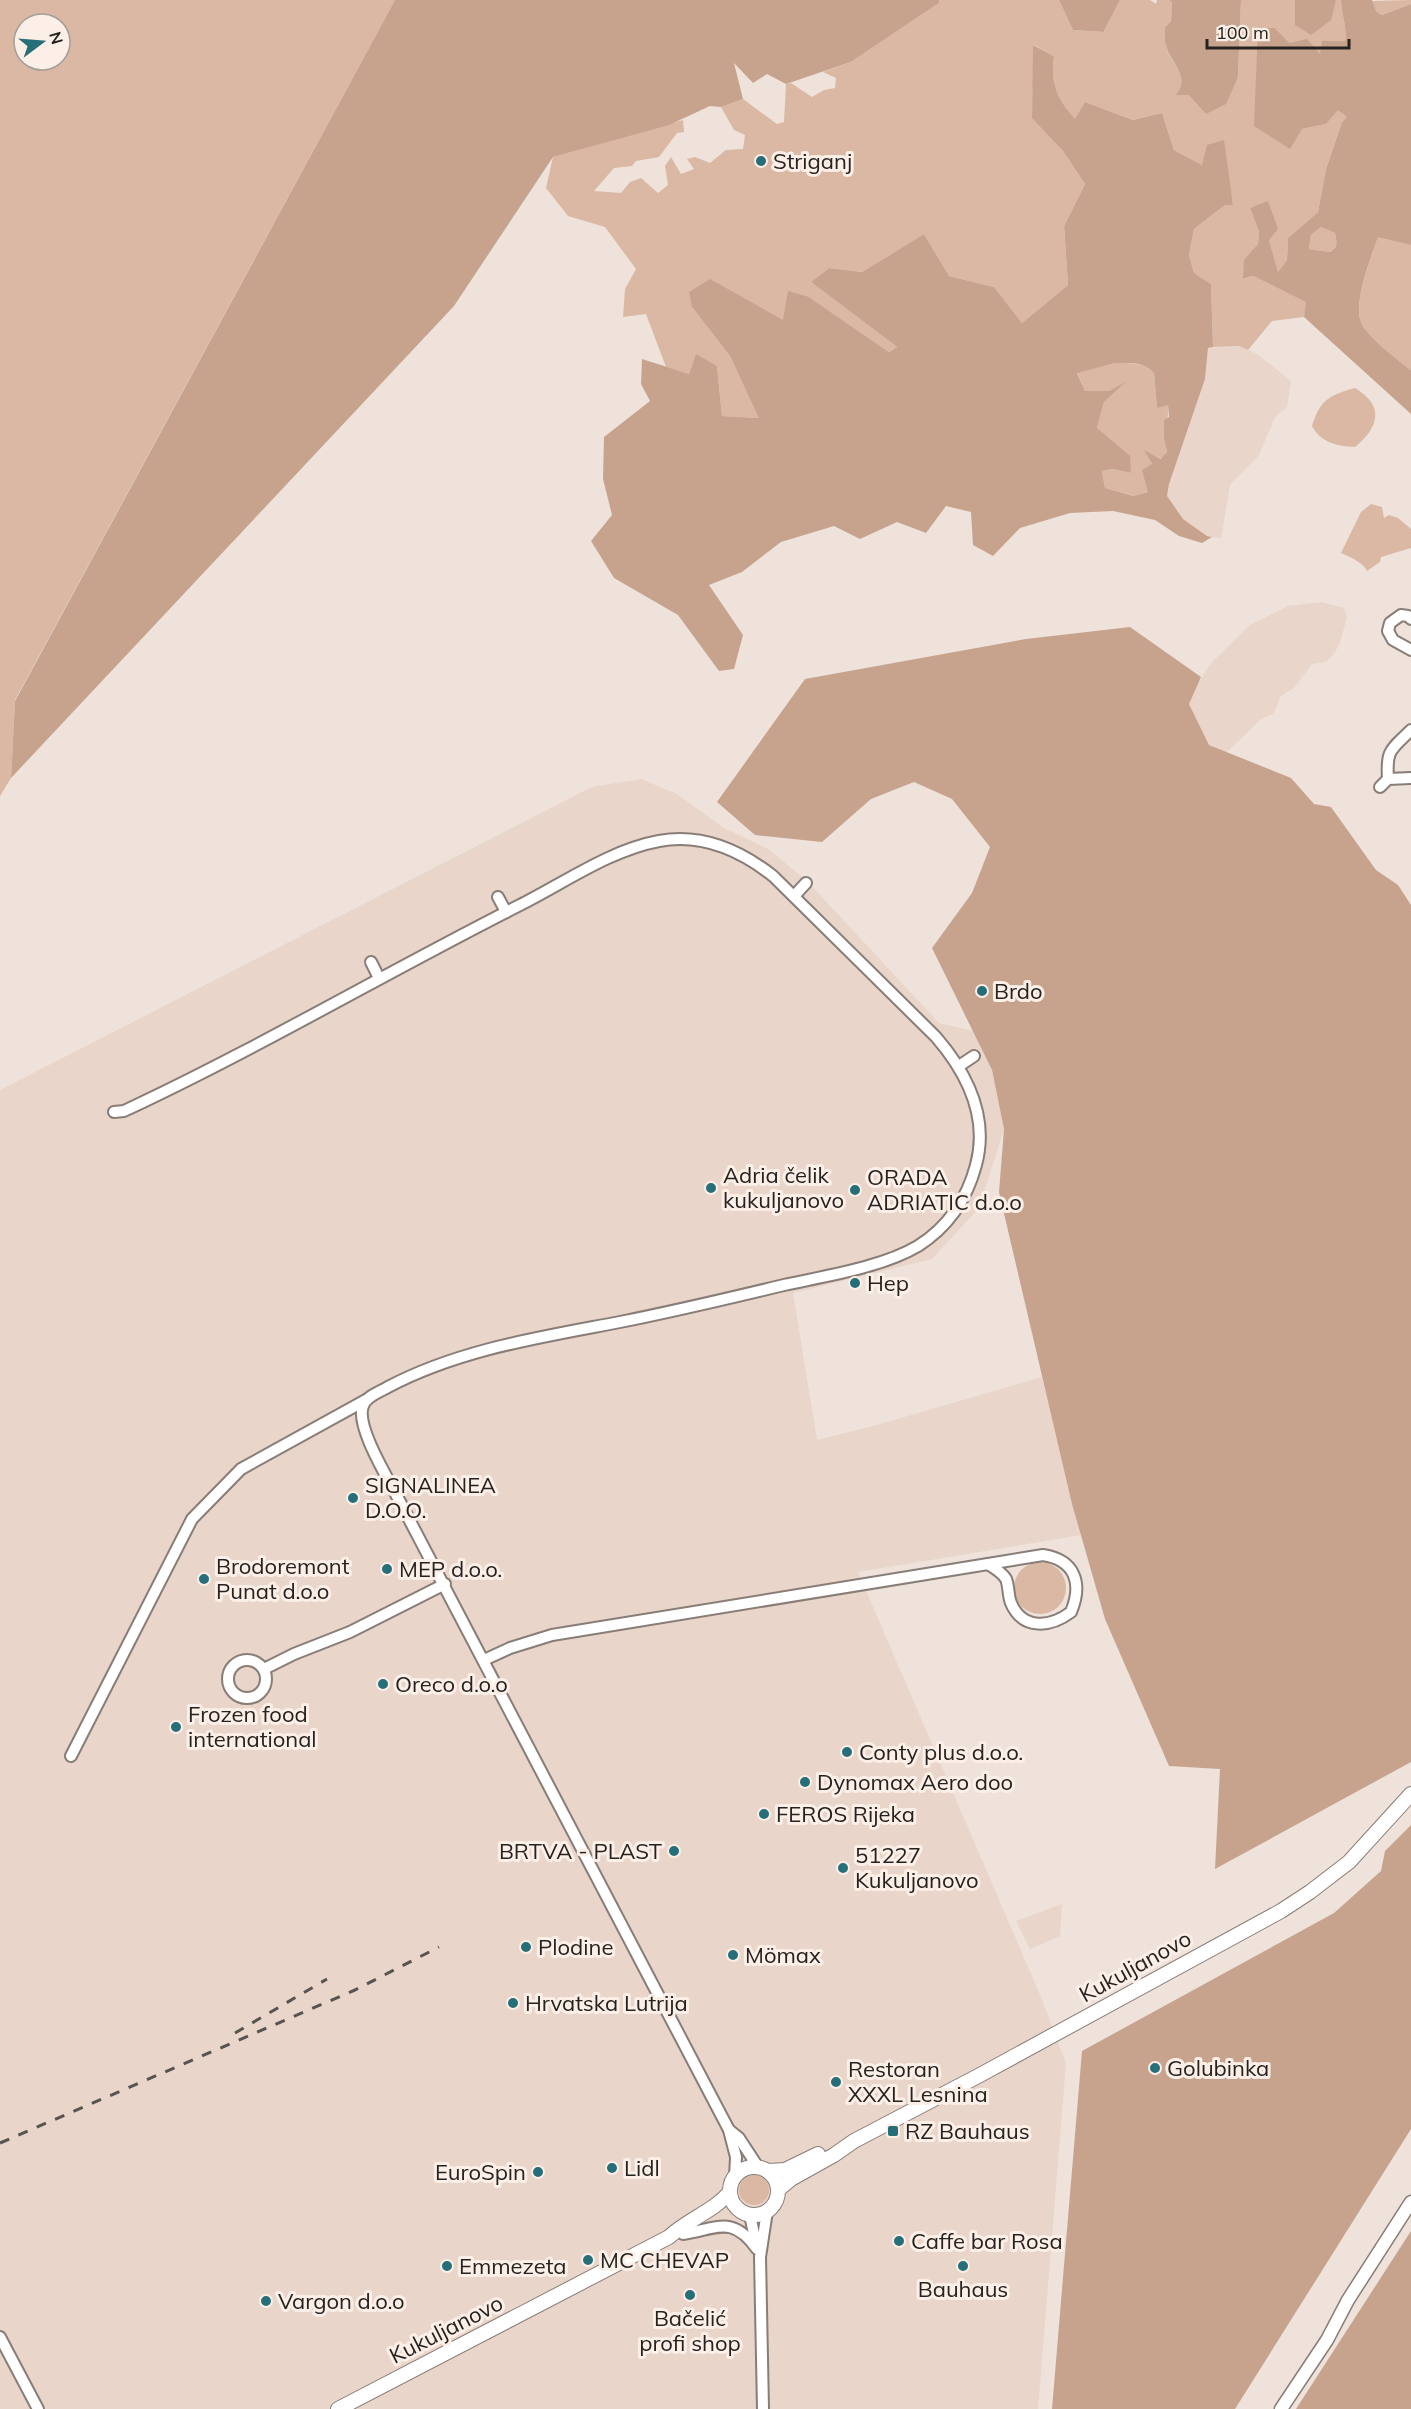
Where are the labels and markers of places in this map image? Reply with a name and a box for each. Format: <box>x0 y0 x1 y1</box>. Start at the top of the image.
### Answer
place label: Striganj <box>773 147 852 175</box>
marker: Striganj <box>754 154 768 168</box>
place label: Brdo <box>994 977 1043 1005</box>
marker: Brdo <box>975 984 989 998</box>
place label: Adria čelik kukuljanovo <box>723 1161 844 1214</box>
place label: ORADA ADRIATIC d.o.o <box>867 1163 1022 1216</box>
marker: Adria čelik kukuljanovo <box>704 1181 718 1195</box>
marker: ORADA ADRIATIC d.o.o <box>848 1183 862 1197</box>
place label: Hep <box>867 1269 909 1297</box>
marker: Hep <box>848 1276 862 1290</box>
place label: SIGNALINEA D.O.O. <box>365 1471 496 1524</box>
marker: SIGNALINEA D.O.O. <box>346 1491 360 1505</box>
place label: Brodoremont Punat d.o.o <box>216 1552 350 1605</box>
place label: MEP d.o.o. <box>399 1555 502 1583</box>
marker: MEP d.o.o. <box>380 1562 394 1576</box>
marker: Brodoremont Punat d.o.o <box>197 1572 211 1586</box>
place label: Oreco d.o.o <box>395 1670 508 1698</box>
marker: Oreco d.o.o <box>376 1677 390 1691</box>
place label: Frozen food international <box>188 1700 317 1753</box>
marker: Frozen food international <box>169 1720 183 1734</box>
place label: Conty plus d.o.o. <box>859 1738 1023 1766</box>
marker: Conty plus d.o.o. <box>840 1745 854 1759</box>
place label: Dynomax Aero doo <box>817 1768 1013 1796</box>
marker: Dynomax Aero doo <box>798 1775 812 1789</box>
place label: FEROS Rijeka <box>776 1800 915 1828</box>
marker: FEROS Rijeka <box>757 1807 771 1821</box>
place label: BRTVA - PLAST <box>499 1837 662 1865</box>
place label: 51227 Kukuljanovo <box>855 1841 979 1894</box>
marker: BRTVA - PLAST <box>667 1844 681 1858</box>
marker: 51227 Kukuljanovo <box>836 1861 850 1875</box>
place label: Plodine <box>538 1933 613 1961</box>
marker: Plodine <box>519 1940 533 1954</box>
place label: Mömax <box>745 1941 821 1969</box>
marker: Mömax <box>726 1948 740 1962</box>
place label: Hrvatska Lutrija <box>525 1989 688 2017</box>
marker: Hrvatska Lutrija <box>506 1996 520 2010</box>
place label: Golubinka <box>1167 2054 1269 2082</box>
place label: Restoran XXXL Lesnina <box>848 2055 988 2108</box>
marker: Golubinka <box>1148 2061 1162 2075</box>
marker: Restoran XXXL Lesnina <box>829 2075 843 2089</box>
place label: RZ Bauhaus <box>905 2117 1030 2145</box>
marker: RZ Bauhaus <box>886 2124 900 2138</box>
place label: Lidl <box>624 2154 660 2182</box>
place label: EuroSpin <box>435 2158 526 2186</box>
marker: Lidl <box>605 2161 619 2175</box>
marker: EuroSpin <box>531 2165 545 2179</box>
place label: Caffe bar Rosa <box>911 2227 1063 2255</box>
marker: Caffe bar Rosa <box>892 2234 906 2248</box>
place label: MC CHEVAP <box>600 2246 729 2274</box>
place label: Emmezeta <box>459 2252 567 2280</box>
marker: MC CHEVAP <box>581 2253 595 2267</box>
marker: Emmezeta <box>440 2259 454 2273</box>
marker: Bauhaus <box>956 2259 970 2273</box>
place label: Bauhaus <box>918 2275 1008 2303</box>
place label: Vargon d.o.o <box>278 2287 405 2315</box>
marker: Bačelić profi shop <box>683 2288 697 2302</box>
marker: Vargon d.o.o <box>259 2294 273 2308</box>
place label: Bačelić profi shop <box>639 2304 741 2357</box>

